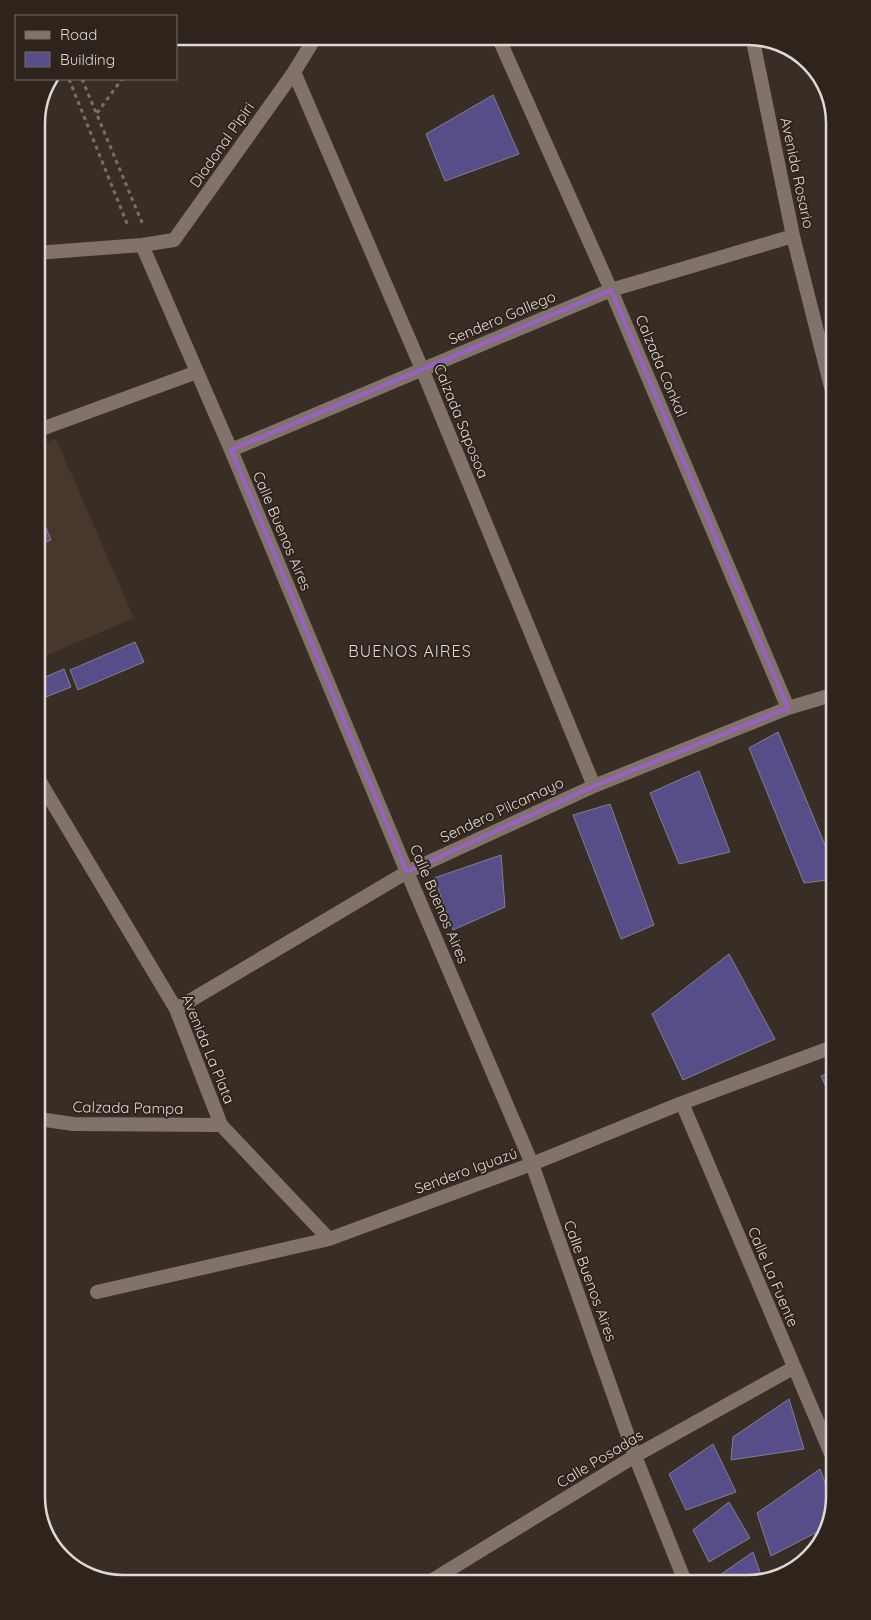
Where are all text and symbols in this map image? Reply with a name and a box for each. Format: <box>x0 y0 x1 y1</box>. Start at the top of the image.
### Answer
legend <box>15 15 178 80</box>
text: Road <box>60 25 97 44</box>
text: Building <box>60 50 115 69</box>
street label: Diadonal Pipiri <box>185 98 258 191</box>
street label: Avenida Rosario <box>776 116 819 230</box>
street label: Sendero Gallego <box>445 286 558 349</box>
street label: Calzada Conkal <box>631 312 691 420</box>
street label: Calzada Saposoa <box>430 361 493 481</box>
street label: Calle Buenos Aires <box>249 468 316 593</box>
district label: BUENOS AIRES <box>348 641 472 661</box>
street label: Sendero Pilcamayo <box>437 773 567 847</box>
street label: Calle Buenos Aires <box>406 841 473 966</box>
street label: Avenida La Plata <box>178 991 239 1106</box>
street label: Calzada Pampa <box>72 1097 184 1118</box>
street label: Sendero Iguazú <box>412 1143 520 1198</box>
street label: Calle Buenos Aires <box>560 1218 621 1344</box>
street label: Calle La Fuente <box>744 1224 803 1330</box>
street label: Calle Posadas <box>553 1425 646 1492</box>

